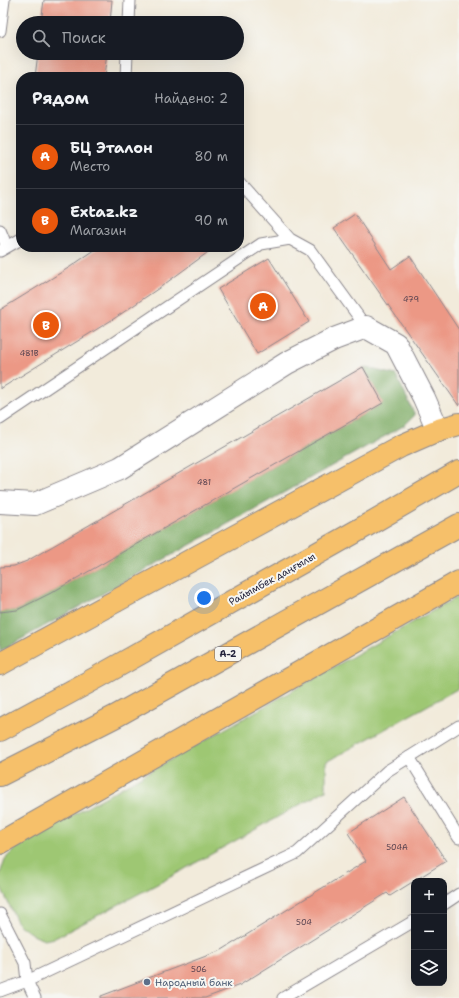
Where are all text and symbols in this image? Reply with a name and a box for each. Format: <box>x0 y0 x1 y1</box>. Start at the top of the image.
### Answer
search box <box>16 16 244 60</box>
icon: search <box>30 27 52 49</box>
text: Поиск <box>62 28 106 48</box>
text: Рядом <box>32 87 89 109</box>
text: Найдено: 2 <box>154 90 228 107</box>
text: БЦ Эталон <box>70 138 153 158</box>
text: A <box>40 148 50 165</box>
text: 80 m <box>194 148 228 165</box>
text: Место <box>70 158 110 175</box>
text: Extaz.kz <box>70 202 138 222</box>
text: B <box>41 212 49 229</box>
text: 90 m <box>194 212 228 229</box>
text: Магазин <box>70 222 126 239</box>
pin: A <box>250 291 276 321</box>
house number: 479 <box>403 294 419 305</box>
pin: B <box>33 310 59 340</box>
house number: 481В <box>20 348 39 359</box>
house number: 481 <box>197 477 211 488</box>
street label: Райымбек даңғылы <box>226 550 318 608</box>
your location <box>194 588 214 608</box>
road number: A-2 <box>215 647 241 661</box>
house number: 504А <box>386 842 408 853</box>
map controls <box>411 878 447 986</box>
button: + <box>411 878 447 914</box>
button: − <box>411 914 447 950</box>
house number: 504 <box>296 917 312 928</box>
button: layers <box>411 950 447 986</box>
house number: 506 <box>191 964 207 975</box>
place label: Народный банк <box>155 976 233 989</box>
marker: Народный банк <box>142 977 152 987</box>

